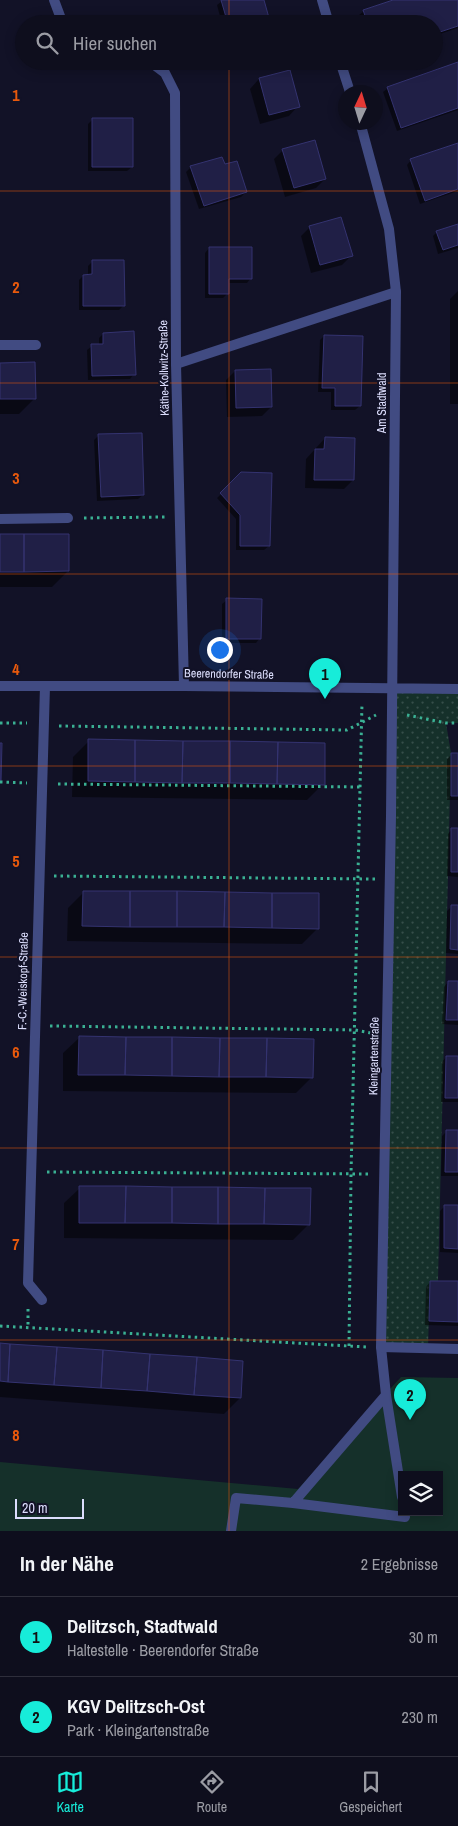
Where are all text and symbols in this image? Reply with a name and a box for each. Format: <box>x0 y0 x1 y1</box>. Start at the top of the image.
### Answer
search box <box>15 15 443 70</box>
icon: search <box>33 29 61 57</box>
text: Hier suchen <box>73 30 157 56</box>
text: 1 <box>12 84 20 106</box>
north arrow <box>338 85 383 130</box>
text: 2 <box>12 276 20 298</box>
street label: Käthe-Kollwitz-Straße <box>155 320 173 416</box>
street label: Am Stadtwald <box>374 373 390 434</box>
text: 3 <box>12 467 20 489</box>
your location <box>207 637 233 663</box>
text: 4 <box>12 658 20 680</box>
pin: 1 <box>309 658 341 699</box>
street label: Beerendorfer Straße <box>184 665 274 683</box>
text: 5 <box>12 850 20 872</box>
street label: F.-C.-Weiskopf-Straße <box>14 932 32 1030</box>
street label: Kleingartenstraße <box>365 1017 383 1095</box>
text: 6 <box>12 1041 20 1063</box>
text: 7 <box>12 1233 20 1255</box>
pin: 2 <box>394 1379 426 1420</box>
text: 8 <box>12 1424 20 1446</box>
map controls <box>398 1471 443 1516</box>
button: layers <box>398 1471 443 1516</box>
scale bar <box>15 1496 84 1519</box>
text: 20 m <box>22 1499 48 1517</box>
text: In der Nähe <box>20 1549 114 1578</box>
text: 2 Ergebnisse <box>361 1553 438 1575</box>
text: Delitzsch, Stadtwald <box>67 1613 218 1639</box>
text: 1 <box>32 1626 40 1648</box>
text: 30 m <box>409 1626 438 1648</box>
text: Haltestelle · Beerendorfer Straße <box>67 1639 259 1661</box>
text: KGV Delitzsch-Ost <box>67 1693 205 1719</box>
text: 2 <box>32 1706 40 1728</box>
text: 230 m <box>402 1706 438 1728</box>
text: Park · Kleingartenstraße <box>67 1719 209 1741</box>
tab: Karte <box>56 1768 84 1816</box>
tab: Route <box>196 1768 227 1816</box>
tab: Gespeichert <box>339 1768 402 1816</box>

